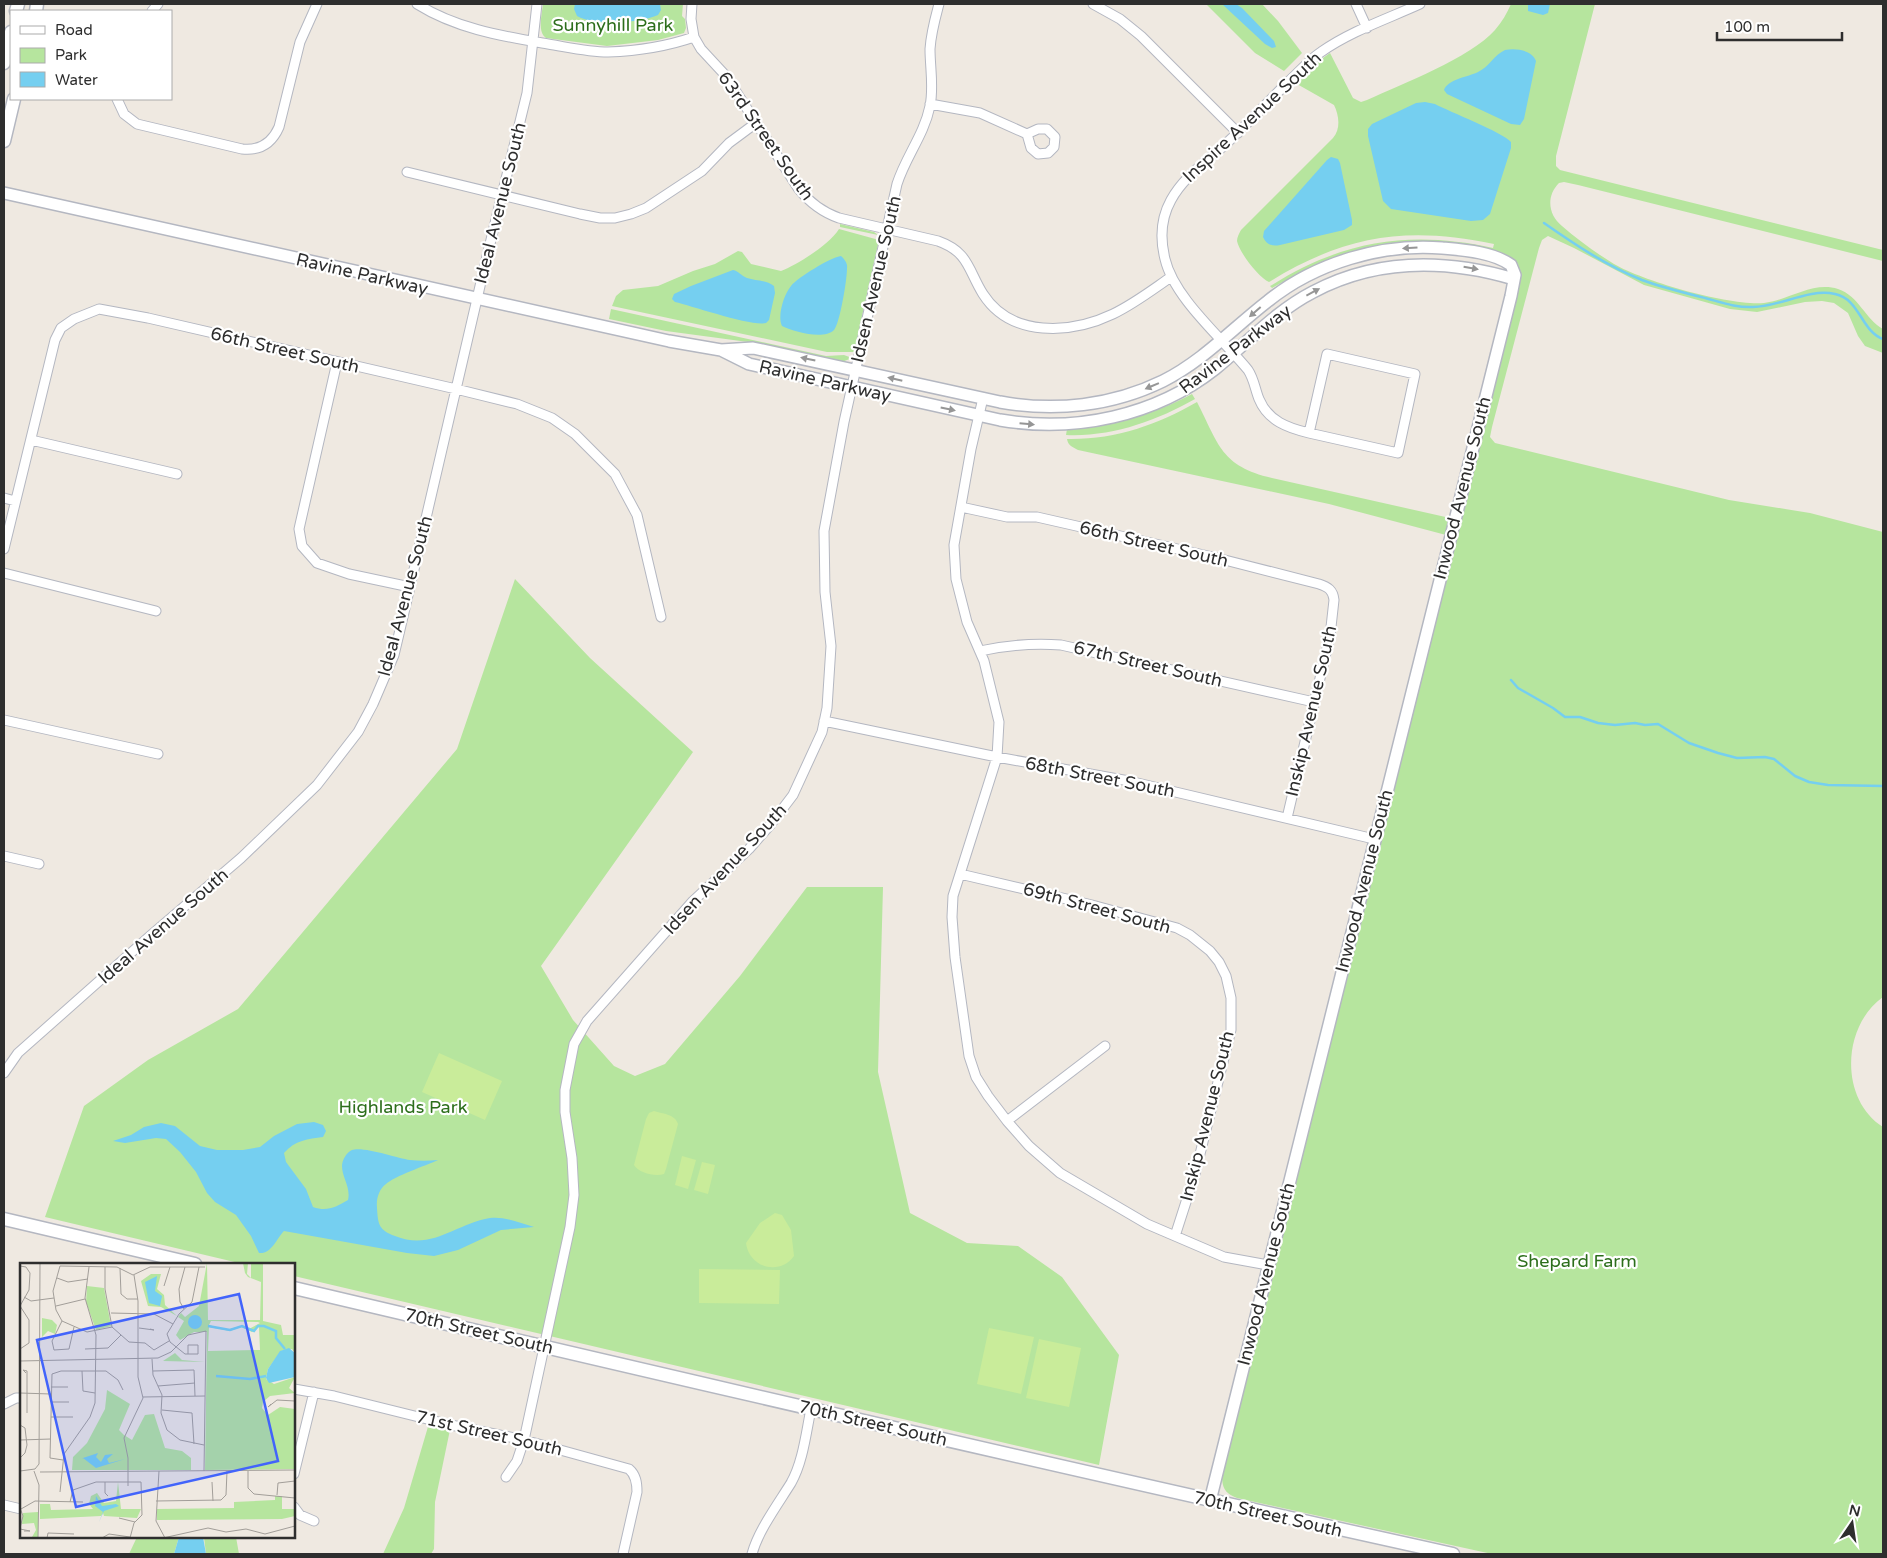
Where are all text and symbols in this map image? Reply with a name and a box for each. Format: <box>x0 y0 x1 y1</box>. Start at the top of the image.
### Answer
legend <box>10 10 172 100</box>
scale bar <box>1717 10 1842 42</box>
park label: Sunnyhill Park <box>553 14 674 36</box>
text: 100 m <box>1724 18 1770 36</box>
text: Road <box>55 21 93 39</box>
text: Park <box>55 46 87 64</box>
street label: Inspire Avenue South <box>1178 47 1326 187</box>
street label: 63rd Street South <box>713 67 819 205</box>
text: Water <box>55 71 98 89</box>
street label: Ideal Avenue South <box>469 120 531 286</box>
street label: Idsen Avenue South <box>846 193 906 365</box>
one-way arrow <box>1402 244 1418 252</box>
street label: Ravine Parkway <box>294 248 430 300</box>
one-way arrow <box>1463 265 1479 273</box>
one-way arrow <box>1306 288 1321 296</box>
street label: Ravine Parkway <box>1175 299 1296 398</box>
one-way arrow <box>1248 306 1261 317</box>
street label: 66th Street South <box>208 322 362 378</box>
street label: Ravine Parkway <box>757 355 893 407</box>
one-way arrow <box>800 355 816 363</box>
one-way arrow <box>888 375 903 383</box>
one-way arrow <box>1145 382 1159 390</box>
street label: Inwood Avenue South <box>1429 394 1495 582</box>
one-way arrow <box>941 405 957 413</box>
one-way arrow <box>1019 420 1035 428</box>
street label: Ideal Avenue South <box>373 513 437 679</box>
street label: 66th Street South <box>1077 516 1231 572</box>
street label: Inskip Avenue South <box>1281 623 1341 799</box>
street label: 67th Street South <box>1071 636 1225 692</box>
street label: 68th Street South <box>1023 752 1177 802</box>
street label: Inwood Avenue South <box>1331 787 1397 975</box>
street label: Idsen Avenue South <box>659 799 791 939</box>
street label: Ideal Avenue South <box>93 863 233 989</box>
street label: 69th Street South <box>1021 878 1173 938</box>
street label: Inskip Avenue South <box>1175 1029 1239 1203</box>
park label: Highlands Park <box>339 1096 468 1118</box>
street label: Inwood Avenue South <box>1233 1180 1299 1368</box>
park label: Shepard Farm <box>1517 1250 1637 1272</box>
inset map <box>20 1263 295 1538</box>
street label: 70th Street South <box>402 1303 556 1359</box>
street label: 70th Street South <box>796 1395 950 1451</box>
street label: 71st Street South <box>414 1405 564 1461</box>
street label: 70th Street South <box>1191 1486 1345 1542</box>
north arrow <box>1827 1498 1877 1548</box>
text: N <box>1847 1501 1862 1520</box>

